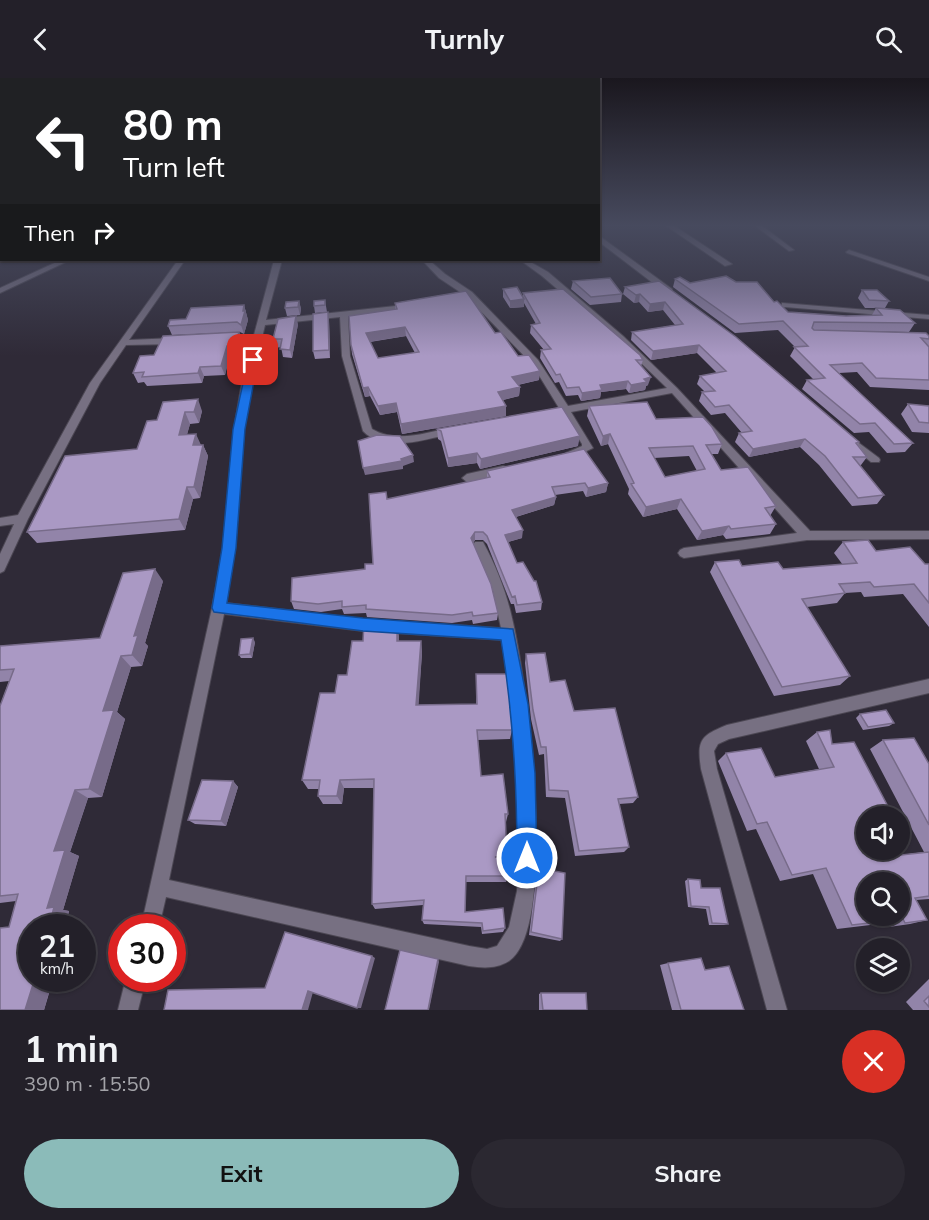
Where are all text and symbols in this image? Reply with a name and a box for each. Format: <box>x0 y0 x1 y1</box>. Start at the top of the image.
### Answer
text: Turnly <box>425 22 504 56</box>
icon: back <box>24 23 57 56</box>
icon: search <box>872 23 905 56</box>
text: 80 m <box>123 98 223 151</box>
icon: left <box>24 102 102 180</box>
text: Turn left <box>123 150 225 184</box>
icon: right <box>87 216 120 249</box>
text: Then <box>24 219 75 247</box>
pin <box>227 334 278 385</box>
icon: arrive <box>236 343 269 376</box>
map controls <box>856 806 910 992</box>
button: sound <box>856 806 910 860</box>
position arrow <box>495 826 559 890</box>
button: search <box>856 872 910 926</box>
speed limit sign: 30 <box>108 914 186 992</box>
text: 21 <box>39 927 75 965</box>
button: layers <box>856 938 910 992</box>
text: km/h <box>40 959 74 978</box>
text: 1 min <box>24 1026 119 1071</box>
button: close <box>842 1030 905 1093</box>
text: 390 m · 15:50 <box>24 1071 150 1096</box>
button: Exit <box>24 1139 459 1208</box>
button: Share <box>471 1139 905 1208</box>

